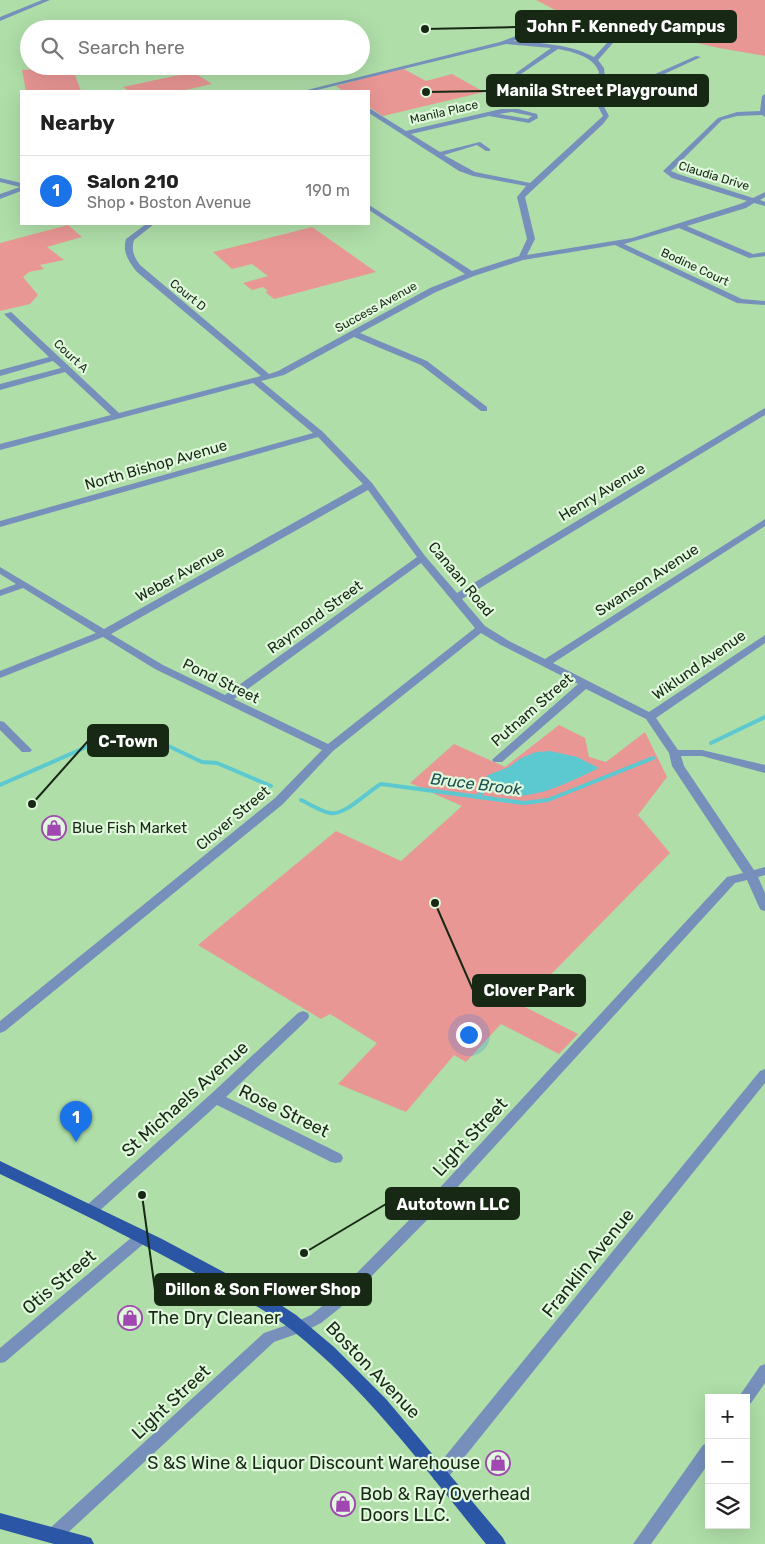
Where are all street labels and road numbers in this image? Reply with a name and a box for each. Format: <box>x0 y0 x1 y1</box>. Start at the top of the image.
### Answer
street label: Manila Place <box>409 97 480 127</box>
street label: Claudia Drive <box>677 159 751 193</box>
street label: Bodine Court <box>659 245 731 289</box>
street label: Court D <box>167 276 209 314</box>
street label: Success Avenue <box>333 279 420 335</box>
street label: Court A <box>51 337 91 375</box>
street label: North Bishop Avenue <box>83 436 229 494</box>
street label: Henry Avenue <box>556 459 648 525</box>
street label: Canaan Road <box>424 538 498 620</box>
street label: Swanson Avenue <box>592 540 702 620</box>
street label: Weber Avenue <box>133 542 227 606</box>
street label: Raymond Street <box>264 576 366 658</box>
street label: Wiklund Avenue <box>649 626 749 704</box>
street label: Pond Street <box>180 655 262 707</box>
street label: Putnam Street <box>487 670 577 750</box>
street label: Clover Street <box>192 782 274 854</box>
street label: St Michaels Avenue <box>117 1036 253 1162</box>
street label: Rose Street <box>235 1080 333 1142</box>
street label: Light Street <box>428 1093 512 1181</box>
street label: Franklin Avenue <box>537 1204 639 1322</box>
street label: Otis Street <box>18 1245 100 1319</box>
street label: Boston Avenue <box>321 1317 425 1423</box>
street label: Light Street <box>127 1360 215 1444</box>

